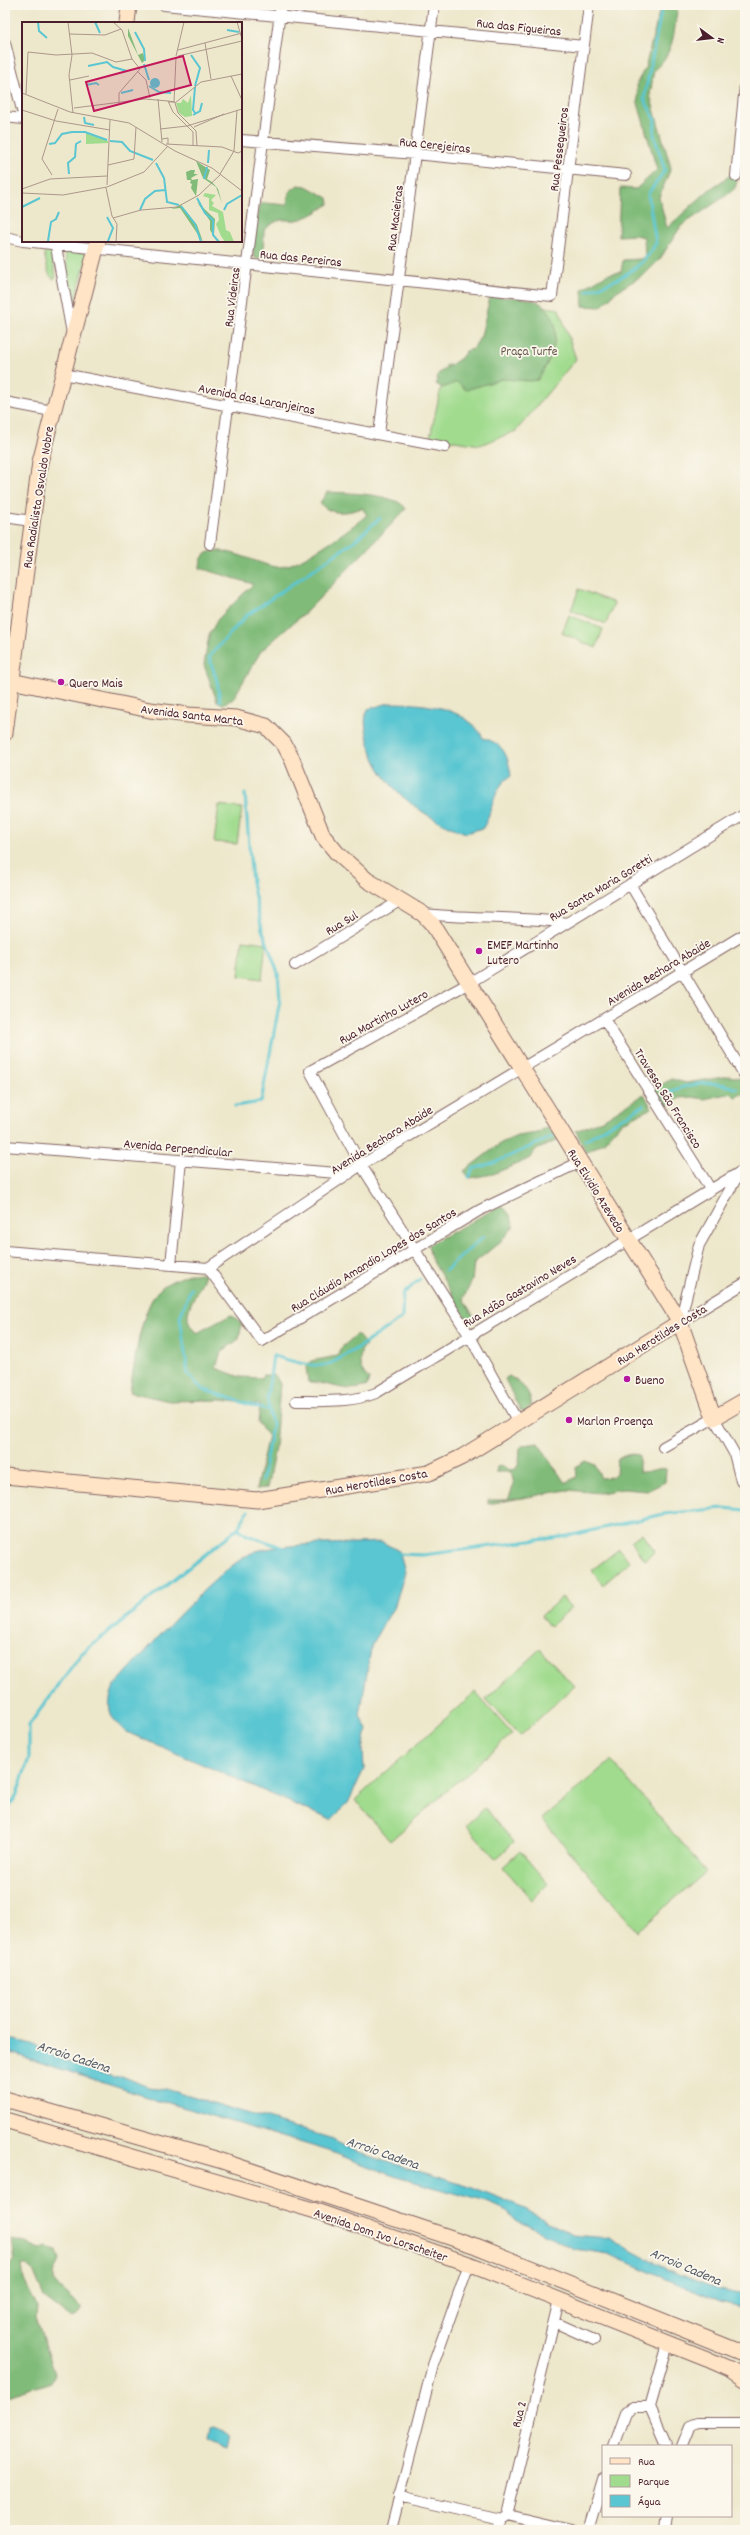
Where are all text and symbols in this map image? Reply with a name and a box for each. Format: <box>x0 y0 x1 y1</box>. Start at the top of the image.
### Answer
street label: Rua das Figueiras <box>475 15 562 42</box>
north arrow <box>692 18 732 58</box>
inset map <box>22 22 242 242</box>
text: N <box>711 35 728 45</box>
street label: Rua Pessegueiros <box>546 106 575 193</box>
street label: Rua Cerejeiras <box>398 133 471 160</box>
street label: Rua Macieiras <box>383 184 410 253</box>
street label: Rua das Pereiras <box>259 246 343 273</box>
street label: Rua Videiras <box>220 266 247 328</box>
park label: Praça Turfe <box>500 343 558 362</box>
street label: Avenida das Laranjeiras <box>196 380 317 421</box>
street label: Rua Radialista Osvaldo Nobre <box>19 425 60 570</box>
place label: Quero Mais <box>69 675 123 694</box>
marker: Quero Mais <box>56 677 66 687</box>
street label: Avenida Santa Marta <box>139 701 245 732</box>
street label: Rua Santa Maria Goretti <box>546 850 657 928</box>
street label: Rua Sul <box>322 907 362 941</box>
street label: Avenida Bechara Abaide <box>604 935 715 1012</box>
place label: EMEF Martinho Lutero <box>487 937 559 971</box>
marker: EMEF Martinho Lutero <box>474 946 484 956</box>
street label: Rua Martinho Lutero <box>336 986 433 1051</box>
street label: Travessa São Francisco <box>628 1045 706 1153</box>
street label: Avenida Bechara Abaide <box>327 1102 438 1180</box>
street label: Avenida Perpendicular <box>123 1135 233 1164</box>
street label: Rua Elvidio Azevedo <box>561 1146 628 1237</box>
street label: Rua Cláudio Amandio Lopes dos Santos <box>288 1204 461 1318</box>
street label: Rua Adão Gastavino Neves <box>460 1251 581 1334</box>
street label: Rua Herotildes Costa <box>614 1300 712 1371</box>
place label: Bueno <box>635 1372 664 1391</box>
marker: Bueno <box>622 1374 632 1384</box>
place label: Marlon Proença <box>577 1413 654 1432</box>
marker: Marlon Proença <box>564 1415 574 1425</box>
street label: Rua Herotildes Costa <box>324 1465 430 1502</box>
water label: Arroio Cadena <box>34 2037 114 2080</box>
water label: Arroio Cadena <box>343 2132 423 2176</box>
street label: Avenida Dom Ivo Lorscheiter <box>311 2205 450 2268</box>
water label: Arroio Cadena <box>647 2244 725 2292</box>
street label: Rua 2 <box>508 2399 533 2430</box>
legend <box>602 2445 732 2517</box>
text: Rua <box>638 2454 655 2471</box>
text: Parque <box>638 2474 669 2491</box>
text: Água <box>638 2494 661 2511</box>

